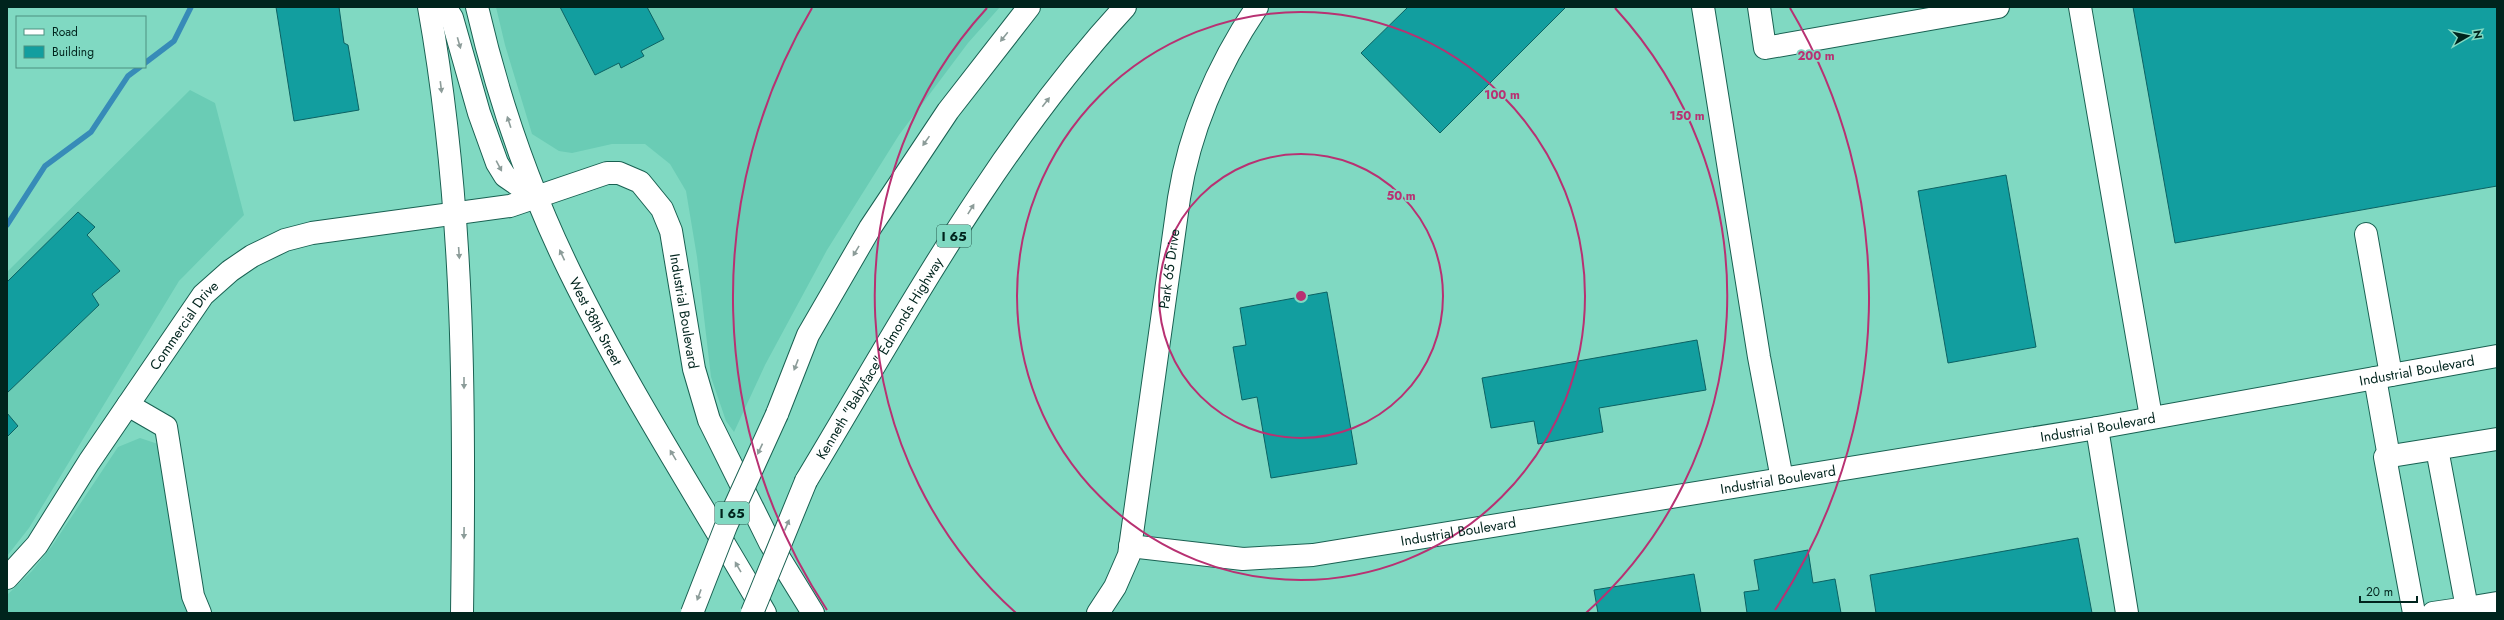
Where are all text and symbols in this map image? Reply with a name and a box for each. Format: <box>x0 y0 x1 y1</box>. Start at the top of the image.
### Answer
legend <box>16 16 146 68</box>
north arrow <box>2448 16 2488 56</box>
text: Road <box>52 23 78 41</box>
text: N <box>2469 29 2486 40</box>
one-way arrow <box>1000 31 1008 42</box>
one-way arrow <box>456 37 462 49</box>
text: Building <box>52 43 94 61</box>
text: 200 m <box>1797 47 1835 65</box>
one-way arrow <box>437 81 444 93</box>
text: 100 m <box>1484 86 1520 104</box>
one-way arrow <box>1042 97 1050 108</box>
text: 150 m <box>1669 107 1705 125</box>
one-way arrow <box>506 115 512 127</box>
one-way arrow <box>922 136 930 146</box>
one-way arrow <box>496 160 503 172</box>
text: 50 m <box>1386 187 1416 205</box>
one-way arrow <box>968 203 975 215</box>
road number: I 65 <box>937 225 971 247</box>
street label: Park 65 Drive <box>1154 228 1185 310</box>
one-way arrow <box>853 245 860 257</box>
one-way arrow <box>455 247 462 259</box>
one-way arrow <box>559 250 565 261</box>
street label: Industrial Boulevard <box>665 252 704 370</box>
street label: Kenneth "Babyface" Edmonds Highway <box>811 253 948 463</box>
street label: West 38th Street <box>564 274 628 369</box>
street label: Commercial Drive <box>145 276 223 374</box>
centre of rings <box>1294 289 1308 303</box>
street label: Industrial Boulevard <box>2358 350 2476 391</box>
one-way arrow <box>792 360 798 372</box>
one-way arrow <box>461 377 467 390</box>
street label: Industrial Boulevard <box>2039 408 2157 447</box>
one-way arrow <box>757 444 763 455</box>
one-way arrow <box>669 449 676 461</box>
street label: Industrial Boulevard <box>1719 460 1837 499</box>
road number: I 65 <box>715 502 749 524</box>
street label: Industrial Boulevard <box>1399 512 1517 551</box>
one-way arrow <box>784 518 790 530</box>
one-way arrow <box>460 527 467 539</box>
one-way arrow <box>735 561 742 573</box>
scale bar <box>2360 578 2417 604</box>
text: 20 m <box>2366 583 2393 601</box>
one-way arrow <box>695 589 701 601</box>

